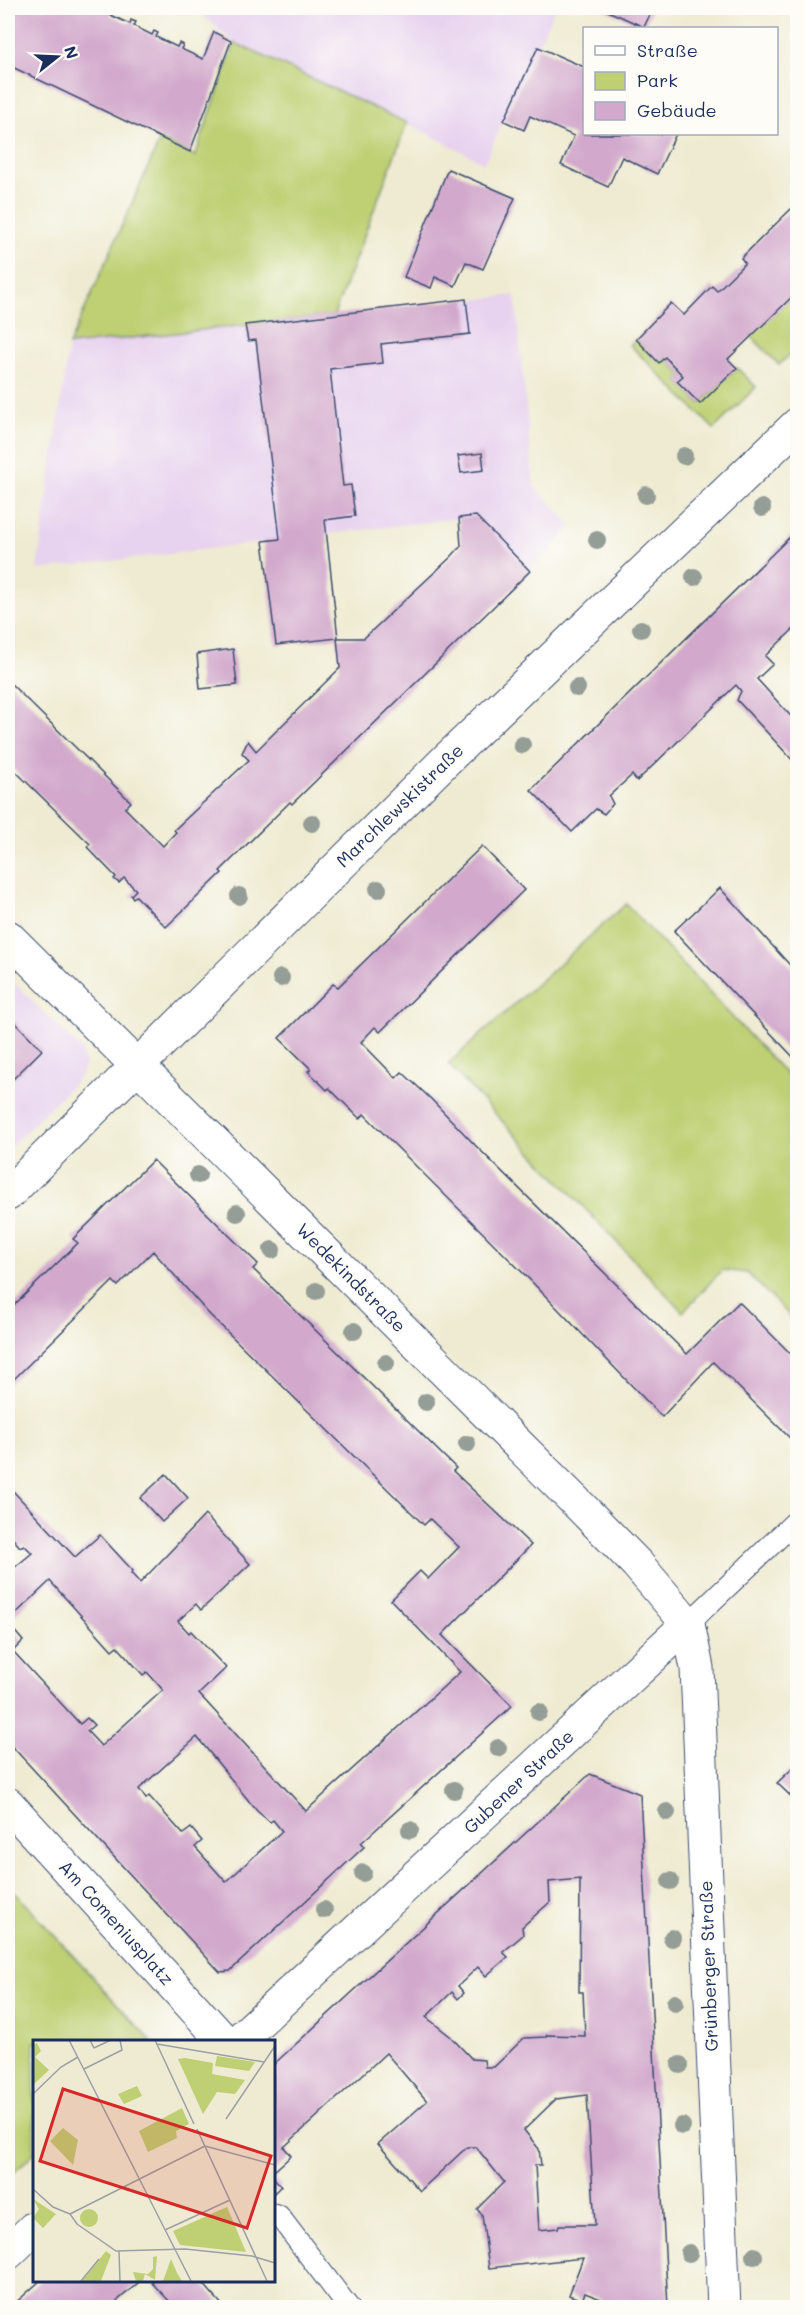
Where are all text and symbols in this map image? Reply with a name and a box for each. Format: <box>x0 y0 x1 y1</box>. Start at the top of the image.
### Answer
north arrow <box>27 27 87 87</box>
legend <box>583 27 778 135</box>
text: Straße <box>637 38 698 62</box>
text: N <box>60 43 84 61</box>
text: Park <box>637 68 678 92</box>
text: Gebäude <box>637 98 717 122</box>
street label: Marchlewskistraße <box>330 738 468 872</box>
street label: Wedekindstraße <box>292 1217 412 1337</box>
street label: Gubener Straße <box>458 1724 579 1839</box>
street label: Am Comeniusplatz <box>54 1855 179 1990</box>
street label: Grünberger Straße <box>693 1880 723 2052</box>
inset map <box>33 2040 274 2282</box>

